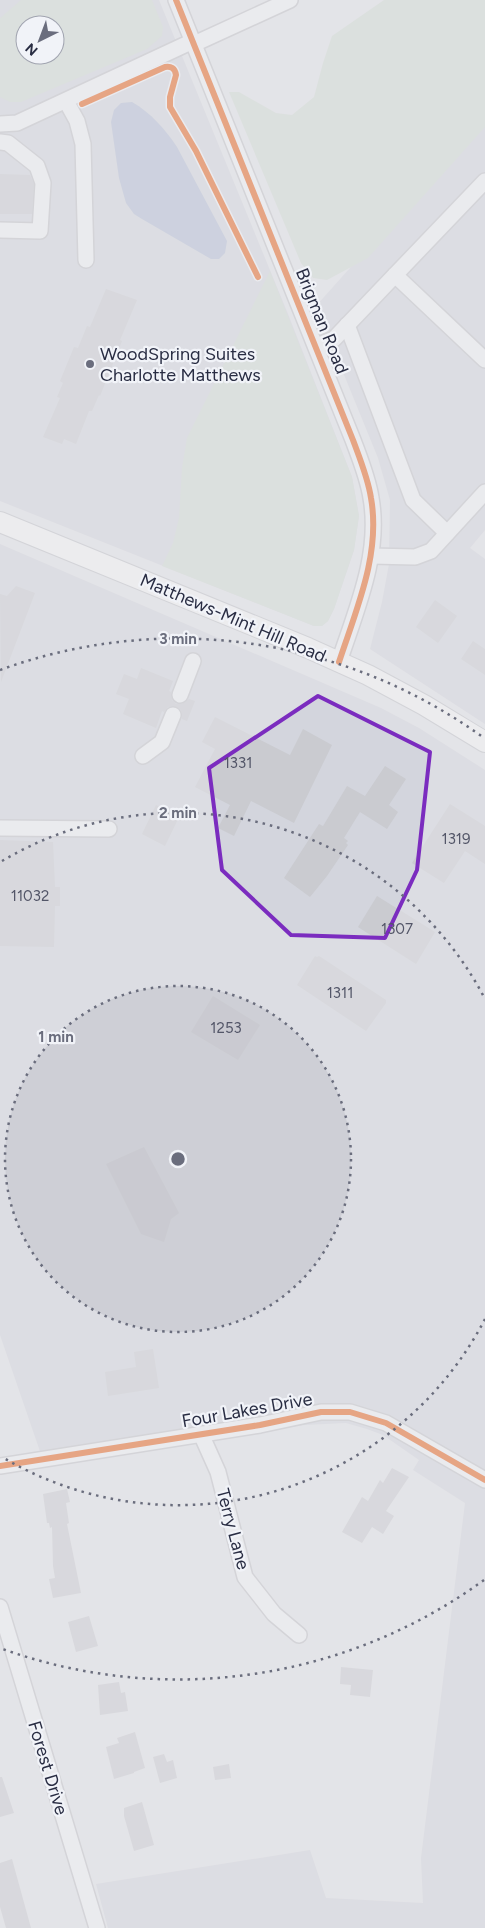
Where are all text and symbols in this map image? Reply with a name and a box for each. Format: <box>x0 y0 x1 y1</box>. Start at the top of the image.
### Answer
north arrow <box>15 15 65 65</box>
text: N <box>22 39 41 59</box>
street label: Brigman Road <box>291 265 353 377</box>
place label: WoodSpring Suites Charlotte Matthews <box>100 343 261 386</box>
marker: WoodSpring Suites Charlotte Matthews <box>84 358 96 370</box>
street label: Matthews-Mint Hill Road <box>137 569 329 667</box>
text: 3 min <box>159 630 197 648</box>
house number: 1331 <box>224 754 252 772</box>
text: 2 min <box>159 804 197 822</box>
house number: 1319 <box>441 830 471 848</box>
house number: 11032 <box>11 887 49 905</box>
house number: 1307 <box>381 920 413 938</box>
house number: 1311 <box>327 984 353 1002</box>
house number: 1253 <box>210 1019 242 1037</box>
text: 1 min <box>38 1028 74 1046</box>
centre of rings <box>169 1150 187 1168</box>
street label: Four Lakes Drive <box>180 1388 314 1432</box>
street label: Terry Lane <box>212 1486 254 1572</box>
street label: Forest Drive <box>23 1718 73 1818</box>

